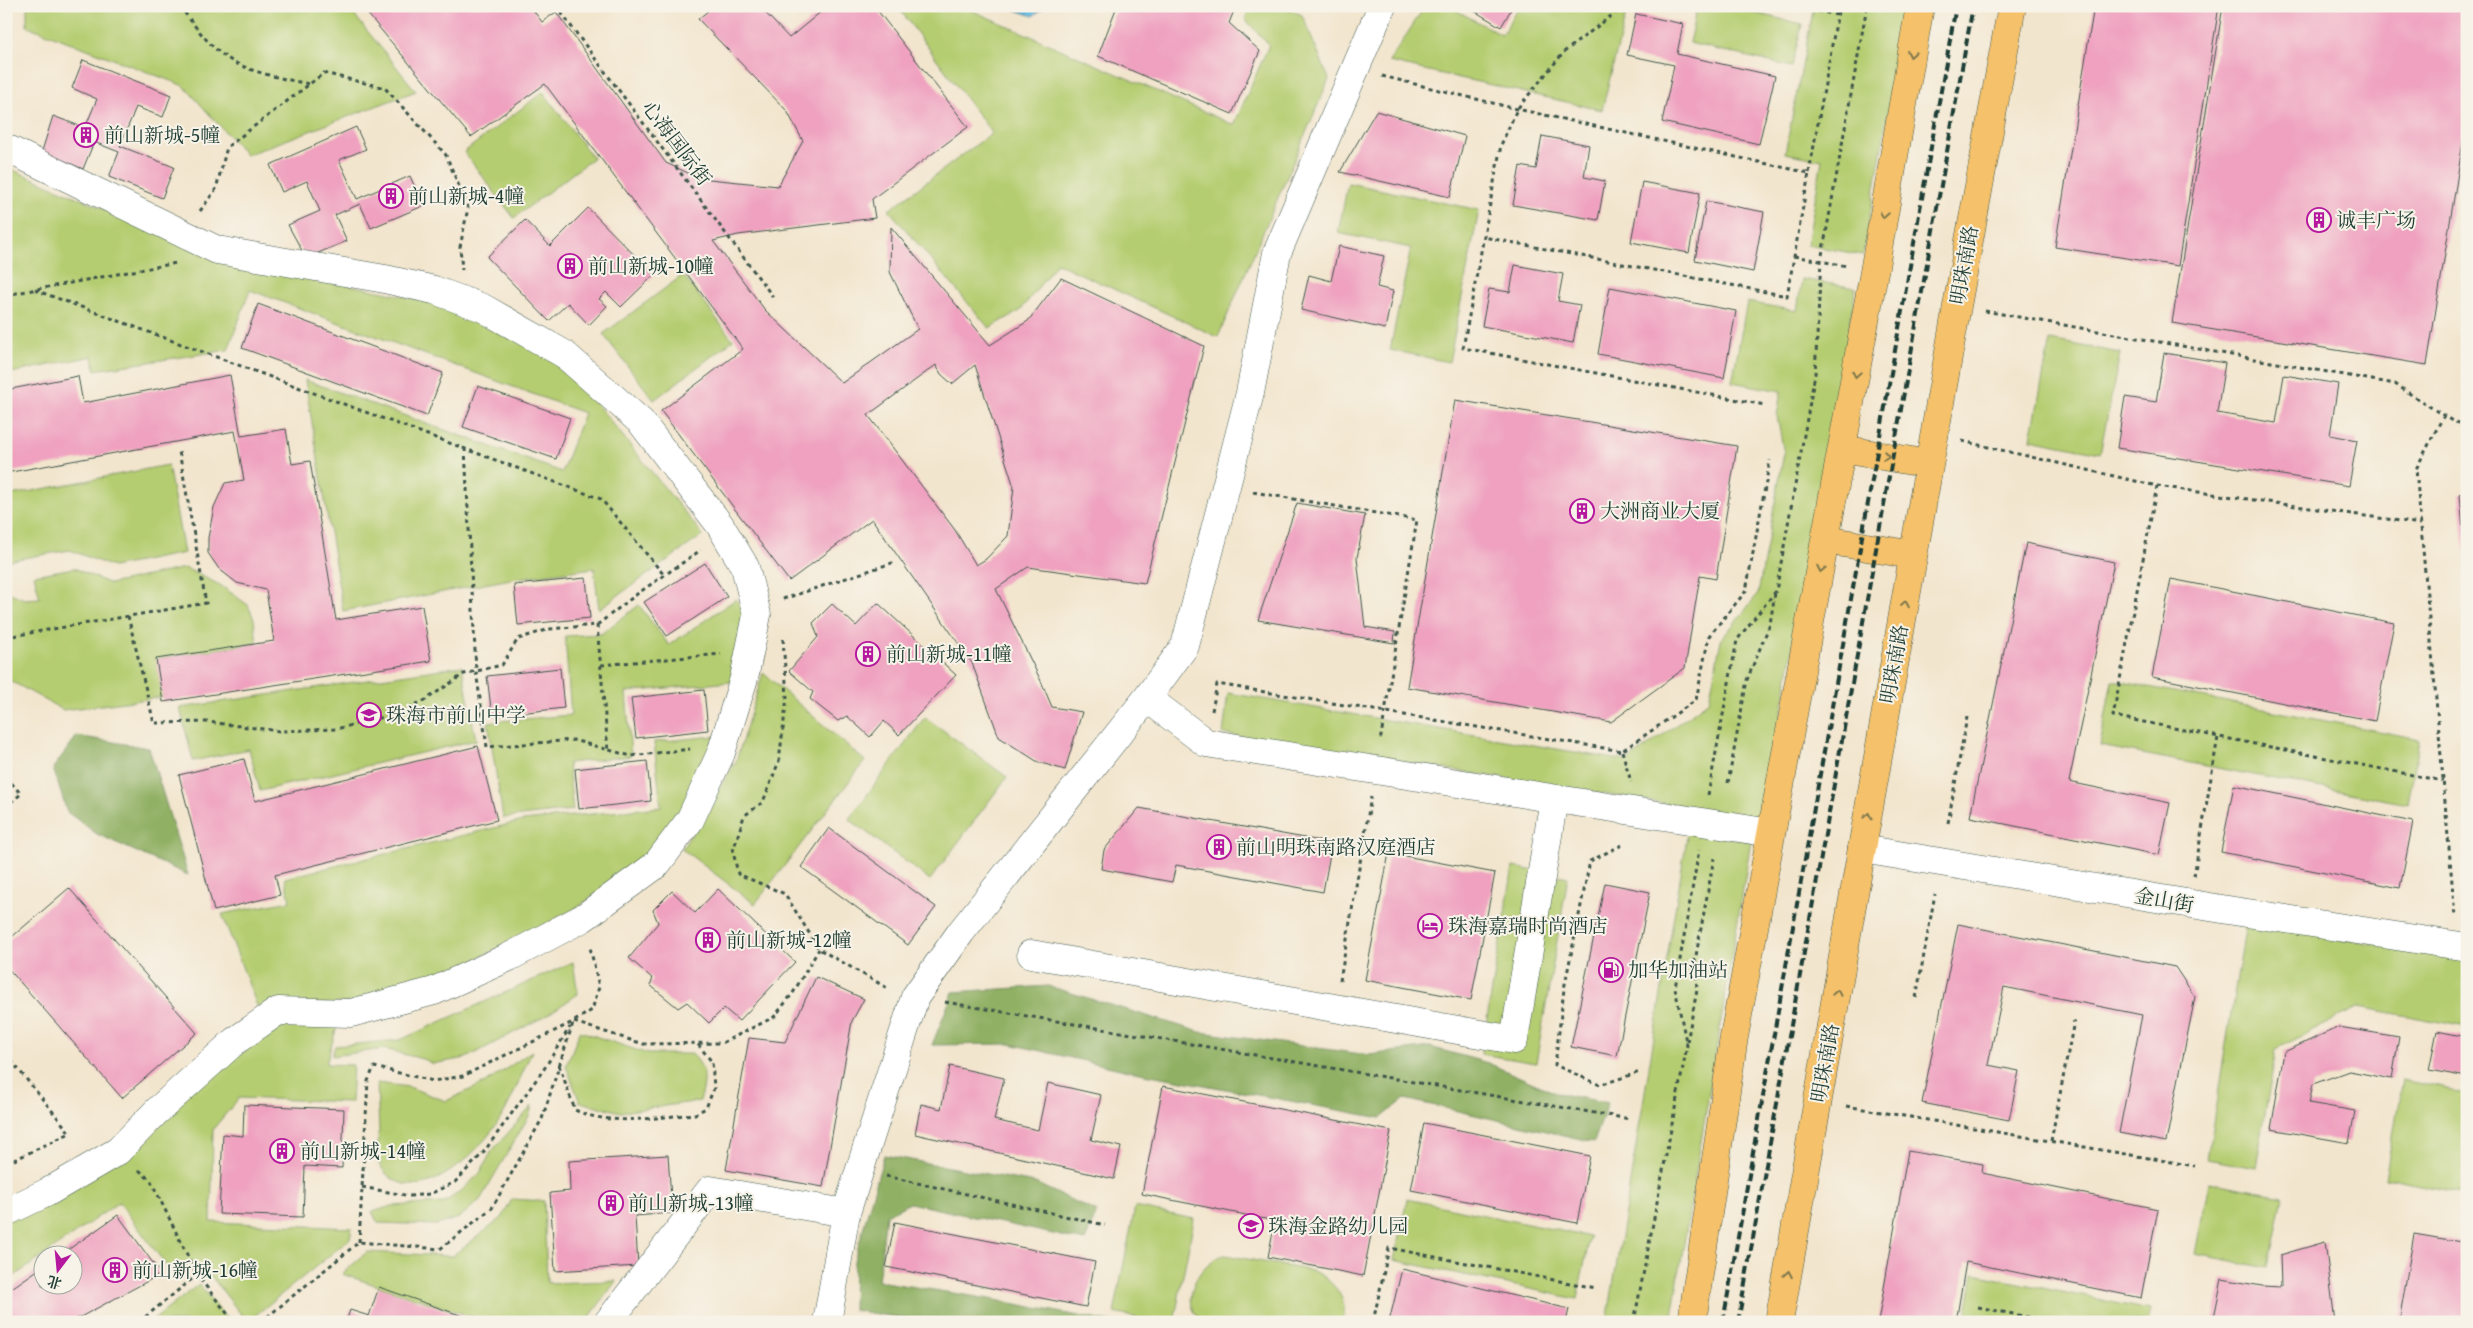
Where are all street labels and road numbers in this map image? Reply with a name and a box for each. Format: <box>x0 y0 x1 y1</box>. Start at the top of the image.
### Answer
street label: 心海国际街 <box>636 94 719 191</box>
street label: 明珠南路 <box>1942 223 1985 307</box>
street label: 明珠南路 <box>1872 622 1915 706</box>
street label: 金山街 <box>2132 880 2196 919</box>
street label: 明珠南路 <box>1803 1021 1846 1105</box>

